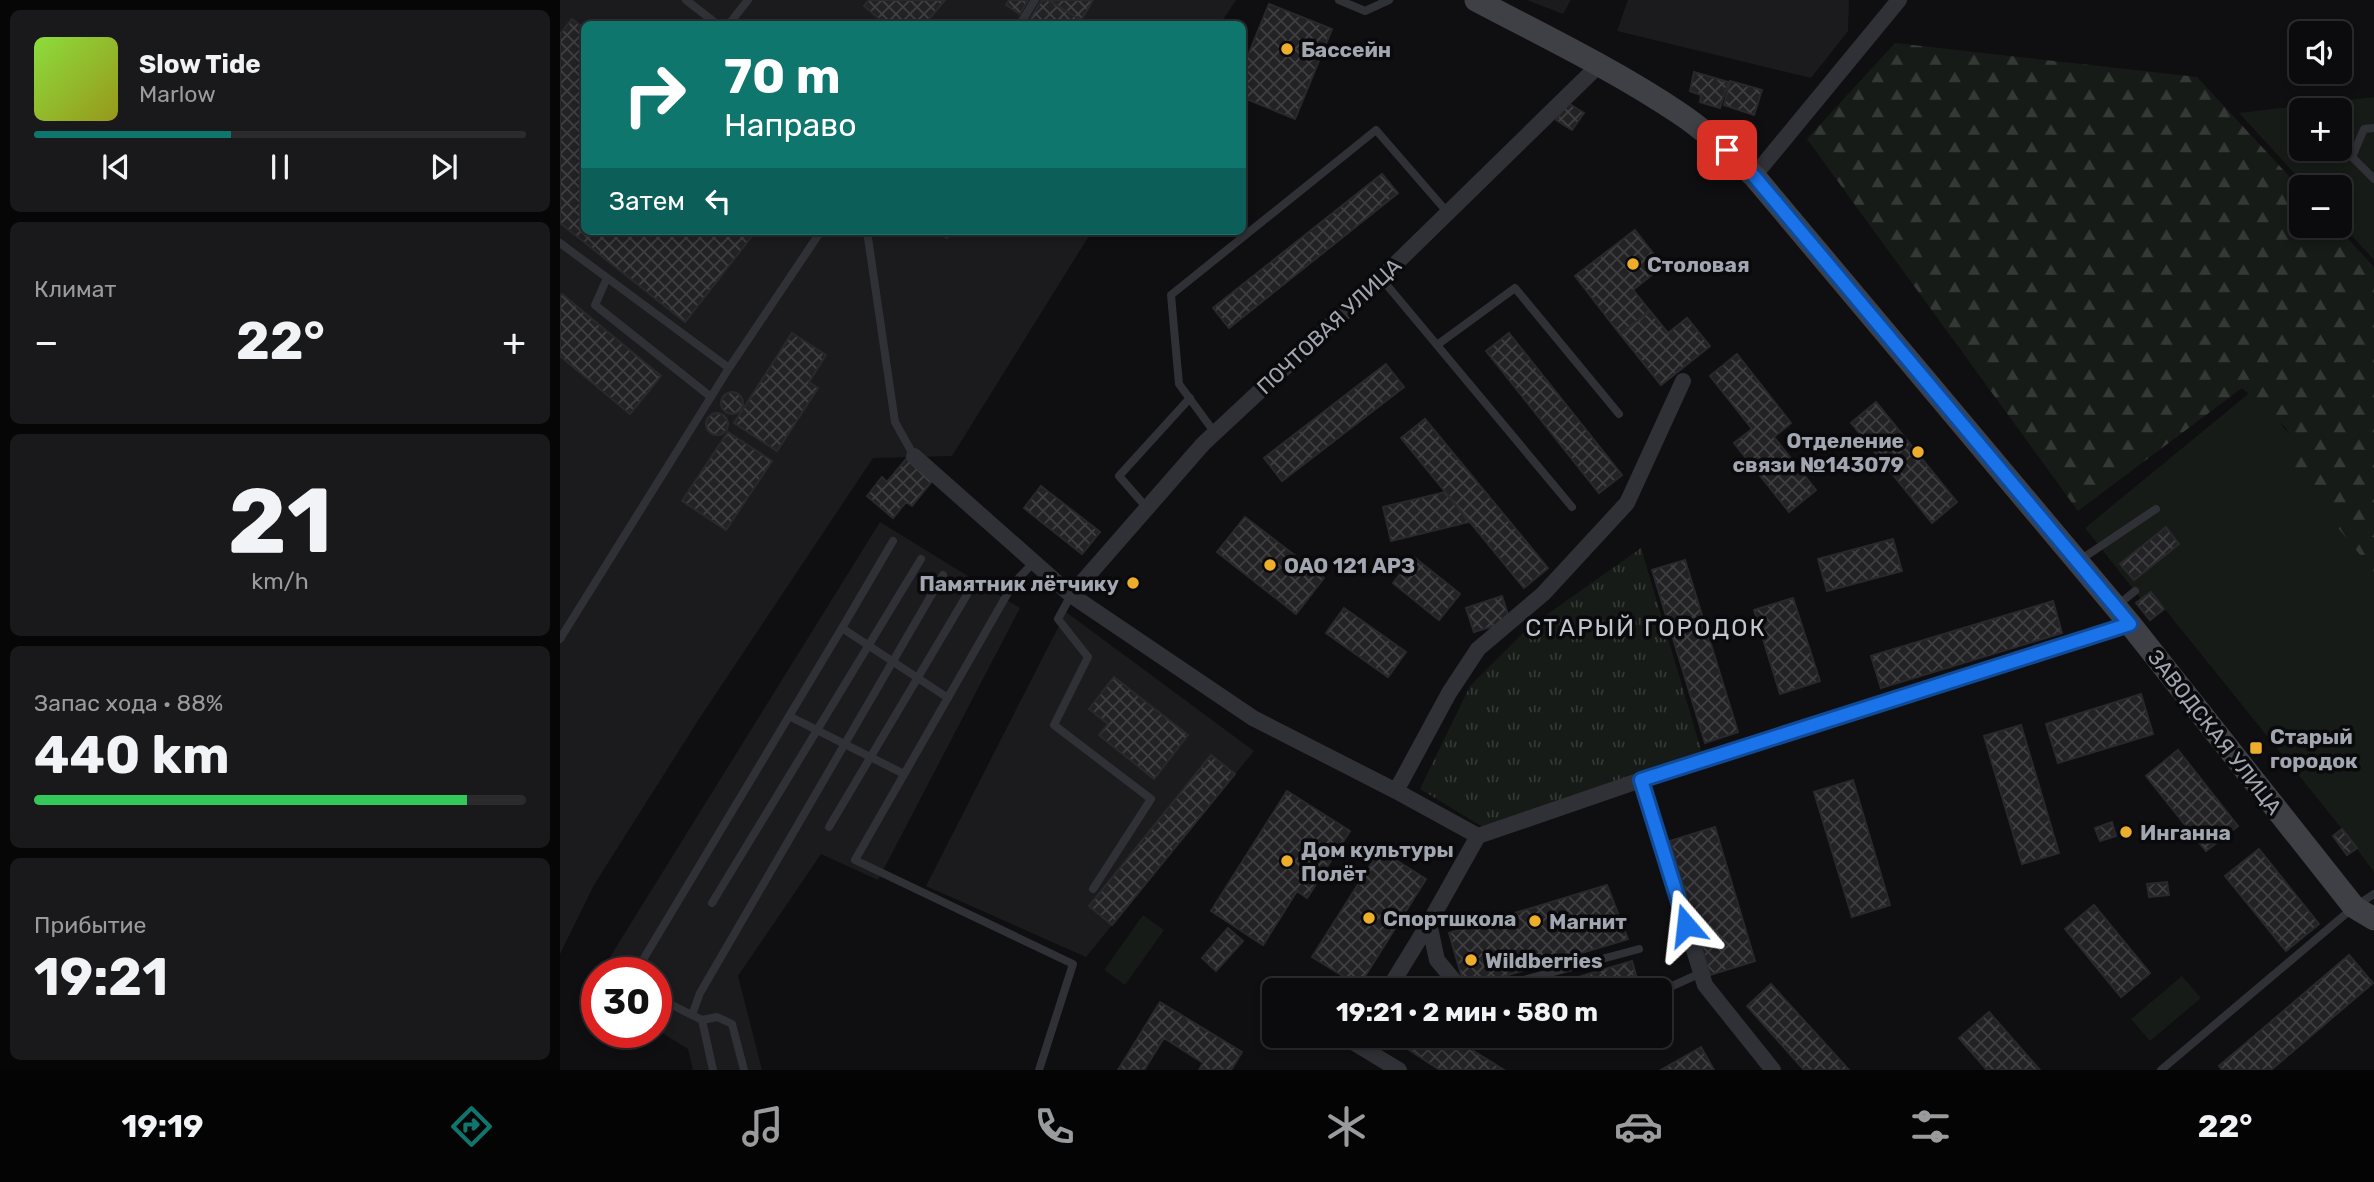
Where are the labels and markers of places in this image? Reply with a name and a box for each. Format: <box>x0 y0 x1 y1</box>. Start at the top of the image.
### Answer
place label: Бассейн <box>1301 37 1391 62</box>
marker: Бассейн <box>1279 41 1295 57</box>
pin <box>1697 120 1757 180</box>
place label: Столовая <box>1647 252 1750 277</box>
marker: Столовая <box>1625 256 1641 272</box>
place label: Отделение связи №143079 <box>1733 428 1904 477</box>
marker: Отделение связи №143079 <box>1910 444 1926 460</box>
place label: OAO 121 АРЗ <box>1284 553 1415 578</box>
marker: OAO 121 АРЗ <box>1262 557 1278 573</box>
place label: Памятник лётчику <box>919 571 1120 596</box>
marker: Памятник лётчику <box>1125 575 1141 591</box>
place label: Старый городок <box>2270 724 2358 773</box>
marker: Старый городок <box>2248 740 2264 756</box>
place label: Инганна <box>2140 820 2231 845</box>
marker: Инганна <box>2118 824 2134 840</box>
place label: Дом культуры Полёт <box>1301 837 1454 886</box>
marker: Дом культуры Полёт <box>1279 853 1295 869</box>
place label: Спортшкола <box>1383 906 1516 931</box>
place label: Магнит <box>1549 909 1627 934</box>
marker: Спортшкола <box>1361 910 1377 926</box>
marker: Магнит <box>1527 913 1543 929</box>
place label: Wildberries <box>1485 948 1603 973</box>
marker: Wildberries <box>1463 952 1479 968</box>

